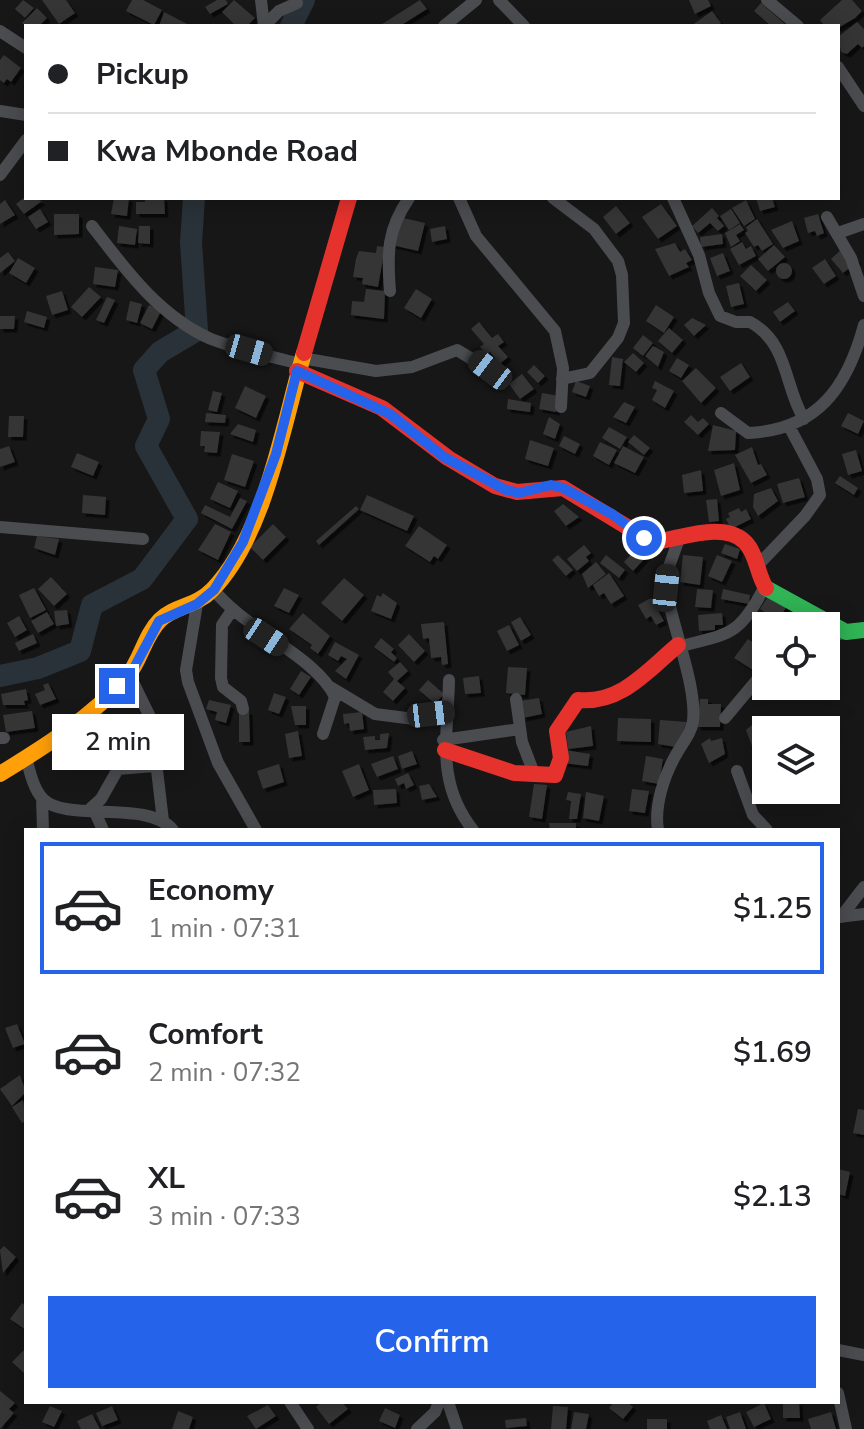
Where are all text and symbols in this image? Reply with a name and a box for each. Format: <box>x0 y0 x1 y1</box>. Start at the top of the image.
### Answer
text: Pickup <box>96 54 189 95</box>
text: Kwa Mbonde Road <box>96 131 358 172</box>
car <box>223 332 275 368</box>
car <box>464 346 516 394</box>
route start <box>626 520 662 556</box>
car <box>652 563 680 613</box>
map controls <box>752 612 840 804</box>
button: locate <box>752 612 840 700</box>
car <box>239 614 293 660</box>
route end <box>99 668 135 704</box>
car <box>406 699 456 729</box>
callout: 2 min <box>51 714 183 770</box>
button: layers <box>752 716 840 804</box>
text: 2 min <box>85 724 151 759</box>
text: Economy <box>148 870 274 911</box>
icon: car <box>52 872 124 944</box>
text: $1.25 <box>733 888 812 929</box>
text: 1 min · 07:31 <box>148 911 301 946</box>
text: Comfort <box>148 1014 263 1055</box>
icon: car <box>52 1016 124 1088</box>
text: $1.69 <box>733 1032 812 1073</box>
text: 2 min · 07:32 <box>148 1055 301 1090</box>
text: XL <box>148 1158 185 1199</box>
icon: car <box>52 1160 124 1232</box>
text: $2.13 <box>733 1176 812 1217</box>
text: 3 min · 07:33 <box>148 1199 301 1234</box>
button: Confirm <box>48 1296 816 1388</box>

